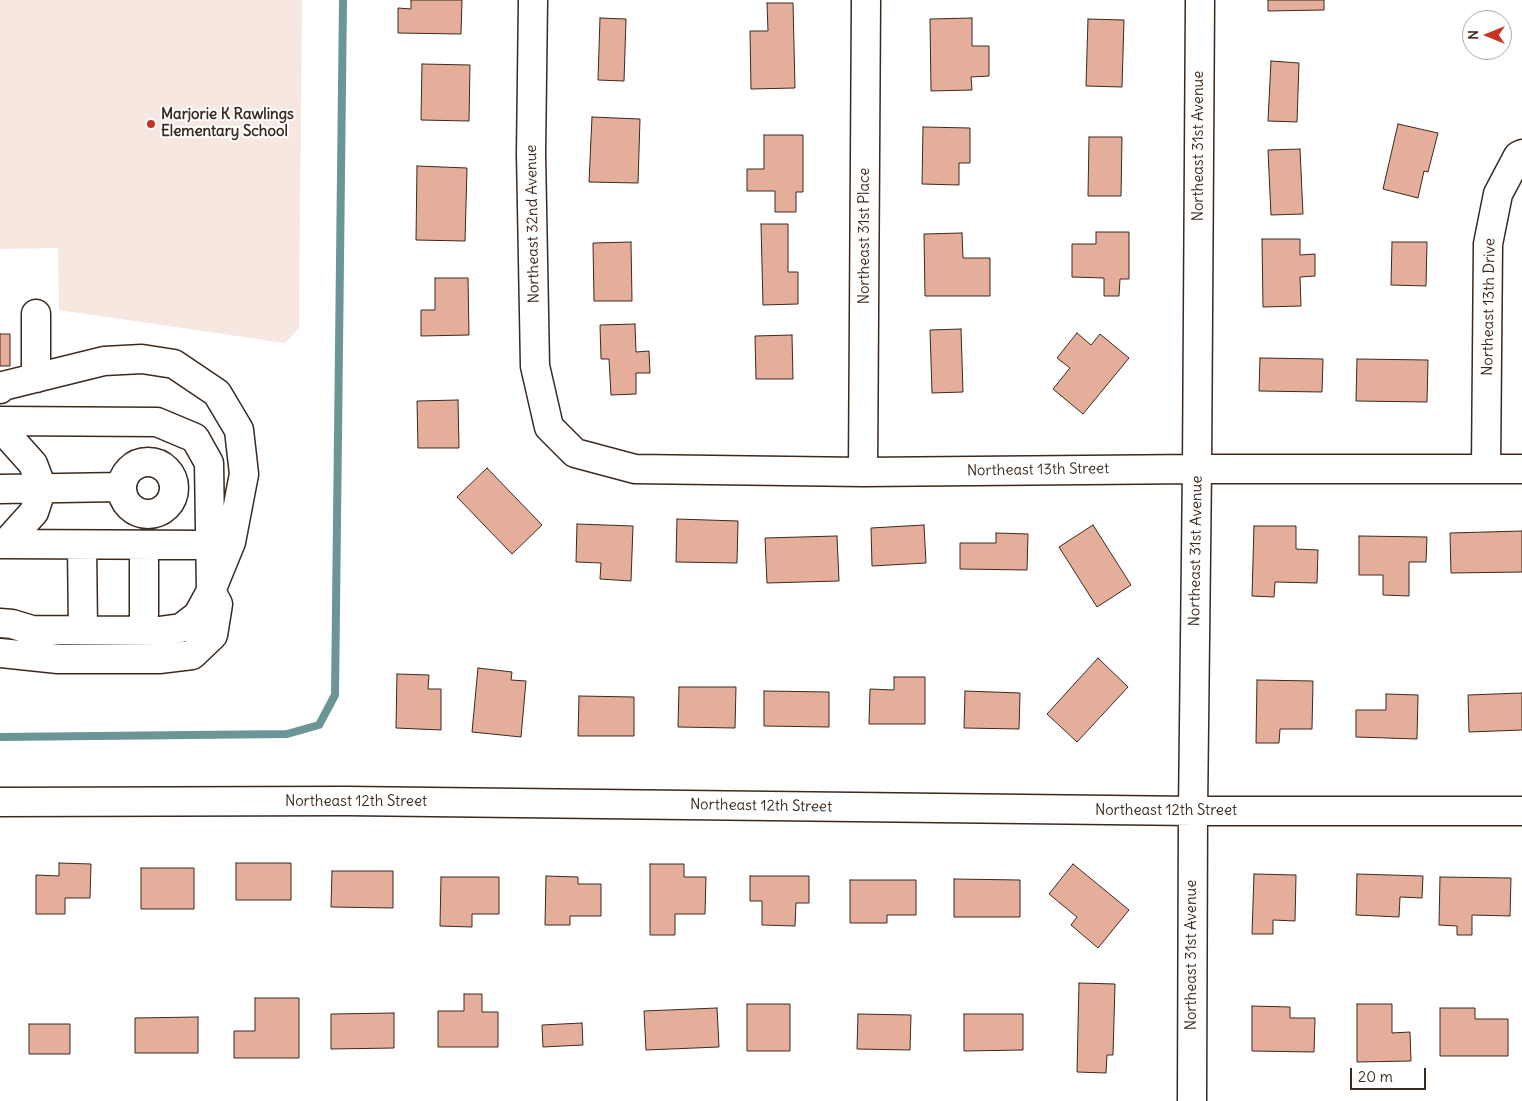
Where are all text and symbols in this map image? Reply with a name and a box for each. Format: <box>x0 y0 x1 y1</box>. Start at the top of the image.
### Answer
north arrow <box>1462 10 1512 60</box>
text: N <box>1464 30 1482 40</box>
street label: Northeast 31st Avenue <box>1190 71 1208 221</box>
place label: Marjorie K Rawlings Elementary School <box>161 106 294 141</box>
marker: Marjorie K Rawlings Elementary School <box>145 118 157 130</box>
street label: Northeast 32nd Avenue <box>523 145 543 303</box>
street label: Northeast 31st Place <box>856 168 874 304</box>
street label: Northeast 13th Drive <box>1479 238 1499 376</box>
street label: Northeast 13th Street <box>967 460 1109 480</box>
street label: Northeast 31st Avenue <box>1186 476 1206 626</box>
street label: Northeast 12th Street <box>285 793 427 811</box>
street label: Northeast 12th Street <box>690 796 832 816</box>
street label: Northeast 12th Street <box>1095 802 1237 820</box>
street label: Northeast 31st Avenue <box>1183 880 1201 1030</box>
scale bar <box>1352 1058 1428 1090</box>
text: 20 m <box>1358 1067 1393 1086</box>

